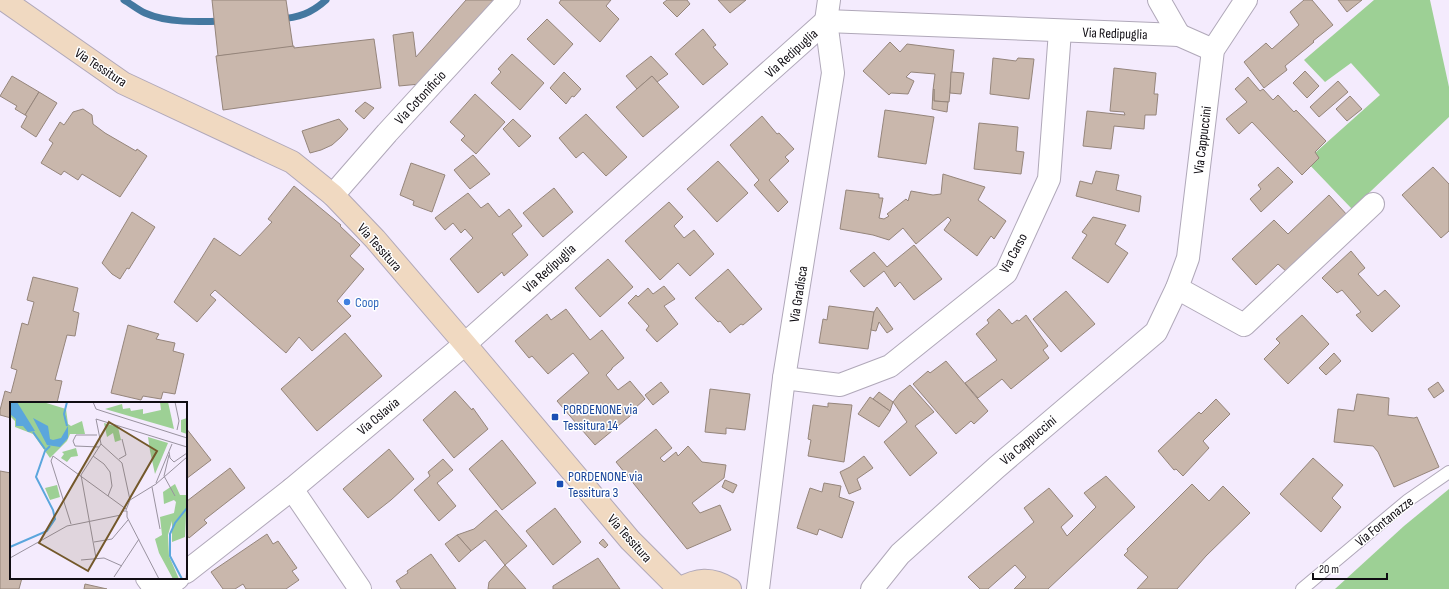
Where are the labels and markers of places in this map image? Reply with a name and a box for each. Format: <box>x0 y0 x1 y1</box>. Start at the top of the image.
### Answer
place label: Coop <box>355 294 379 311</box>
marker: Coop <box>342 297 352 307</box>
place label: PORDENONE via Tessitura 14 <box>563 401 638 434</box>
marker: PORDENONE via Tessitura 14 <box>550 412 560 422</box>
place label: PORDENONE via Tessitura 3 <box>568 468 643 501</box>
marker: PORDENONE via Tessitura 3 <box>555 479 565 489</box>

